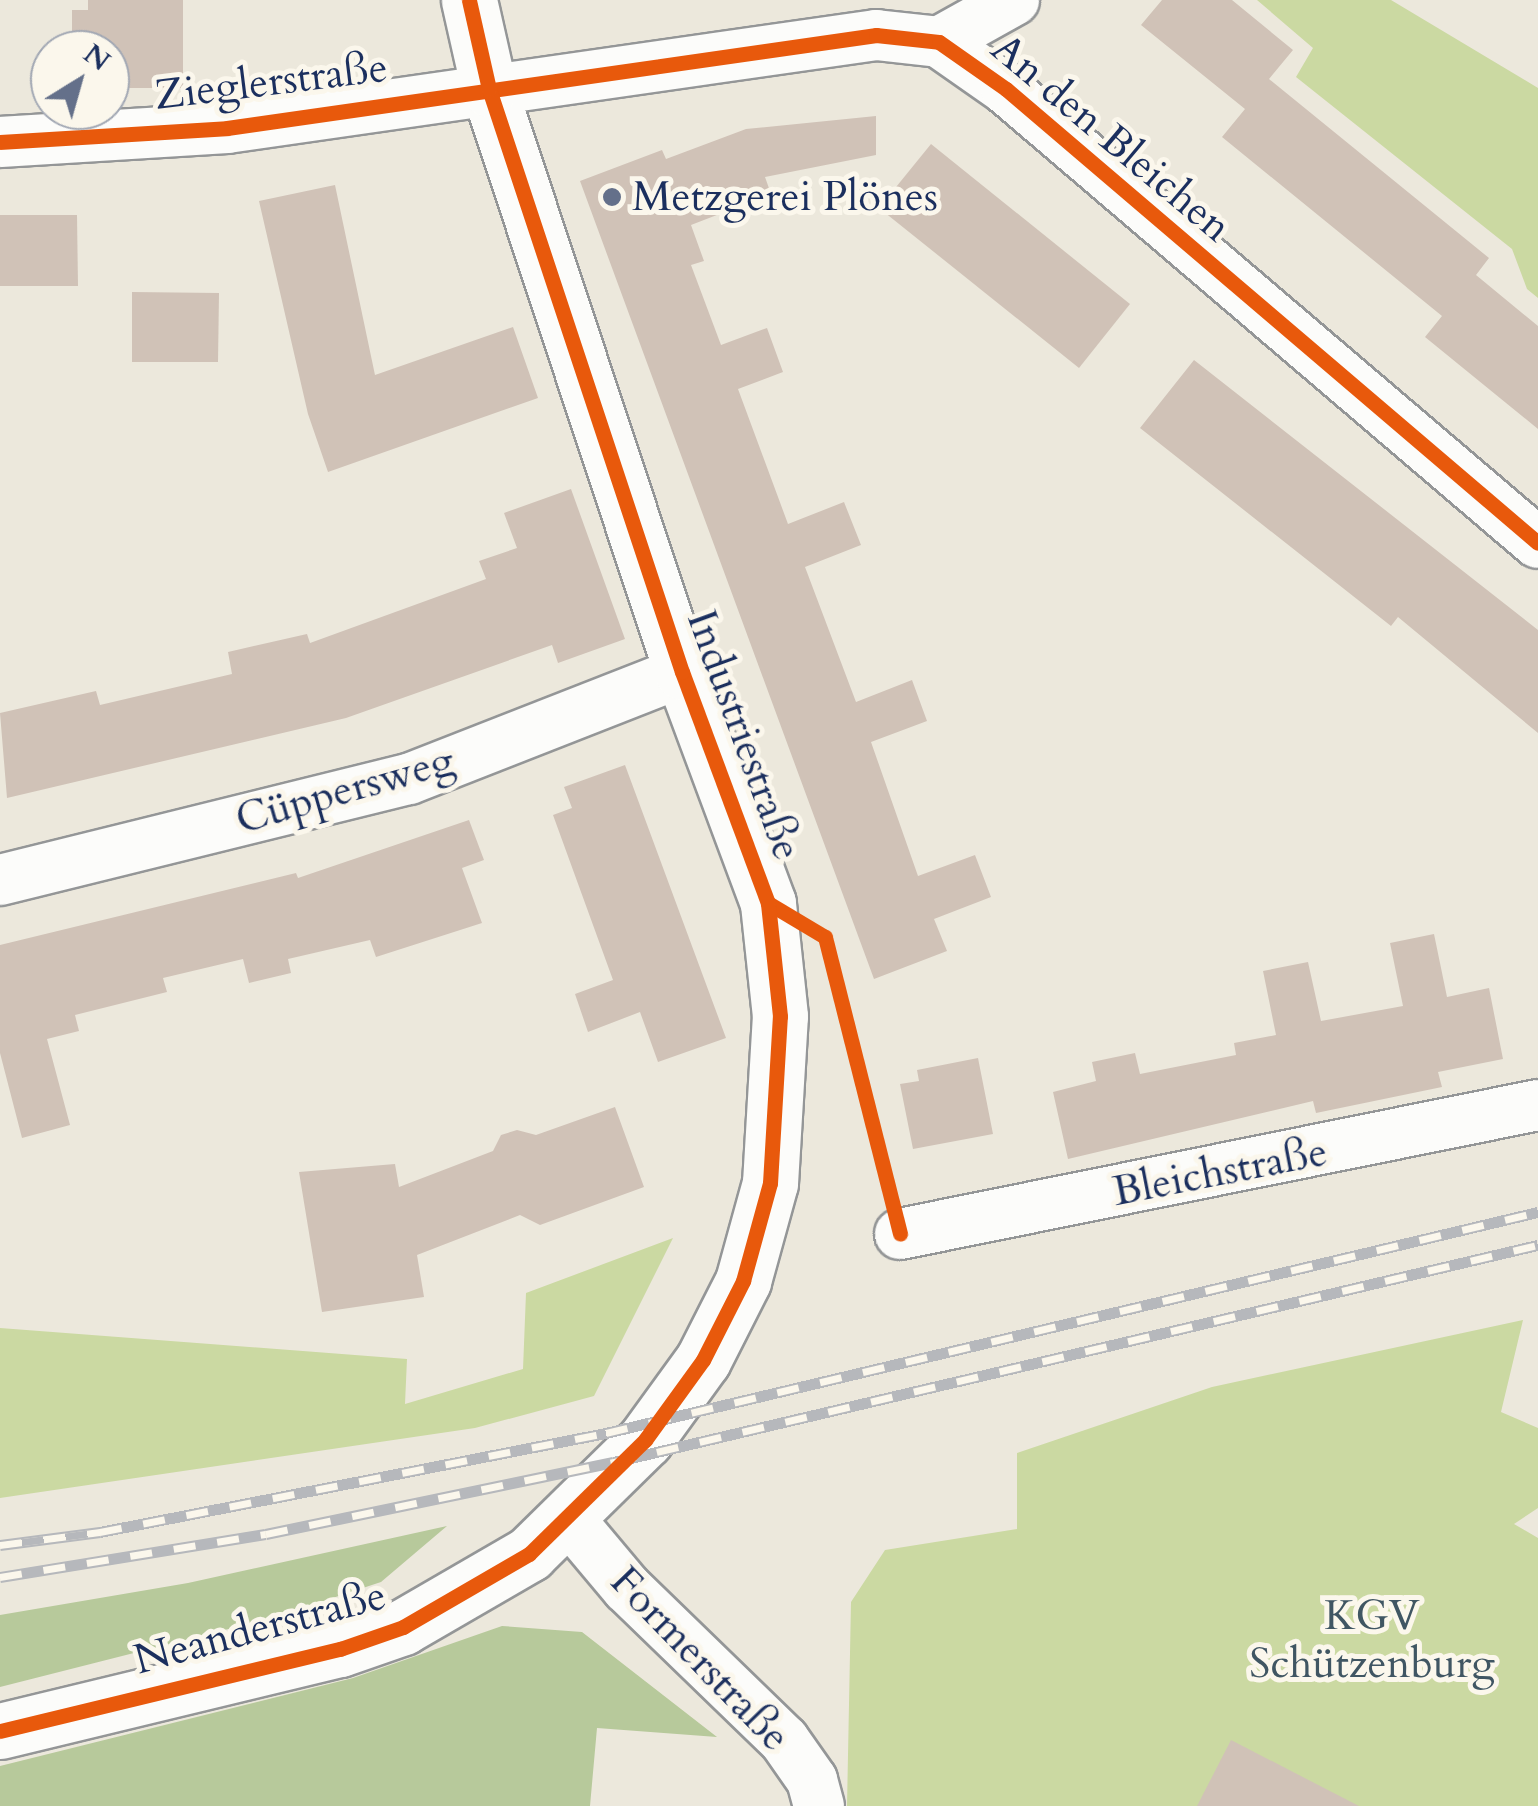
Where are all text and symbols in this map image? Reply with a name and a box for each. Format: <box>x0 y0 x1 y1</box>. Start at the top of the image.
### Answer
street label: An den Bleichen <box>981 23 1241 253</box>
north arrow <box>30 30 130 130</box>
text: N <box>76 35 118 80</box>
street label: Zieglerstraße <box>152 43 390 121</box>
place label: Metzgerei Plönes <box>632 172 938 222</box>
marker: Metzgerei Plönes <box>601 186 623 208</box>
street label: Industriestraße <box>676 603 812 867</box>
street label: Cüppersweg <box>230 735 460 845</box>
street label: Bleichstraße <box>1109 1127 1331 1217</box>
street label: Formerstraße <box>600 1556 800 1762</box>
street label: Neanderstraße <box>129 1570 391 1686</box>
park label: KGV Schützenburg <box>1249 1591 1495 1690</box>

